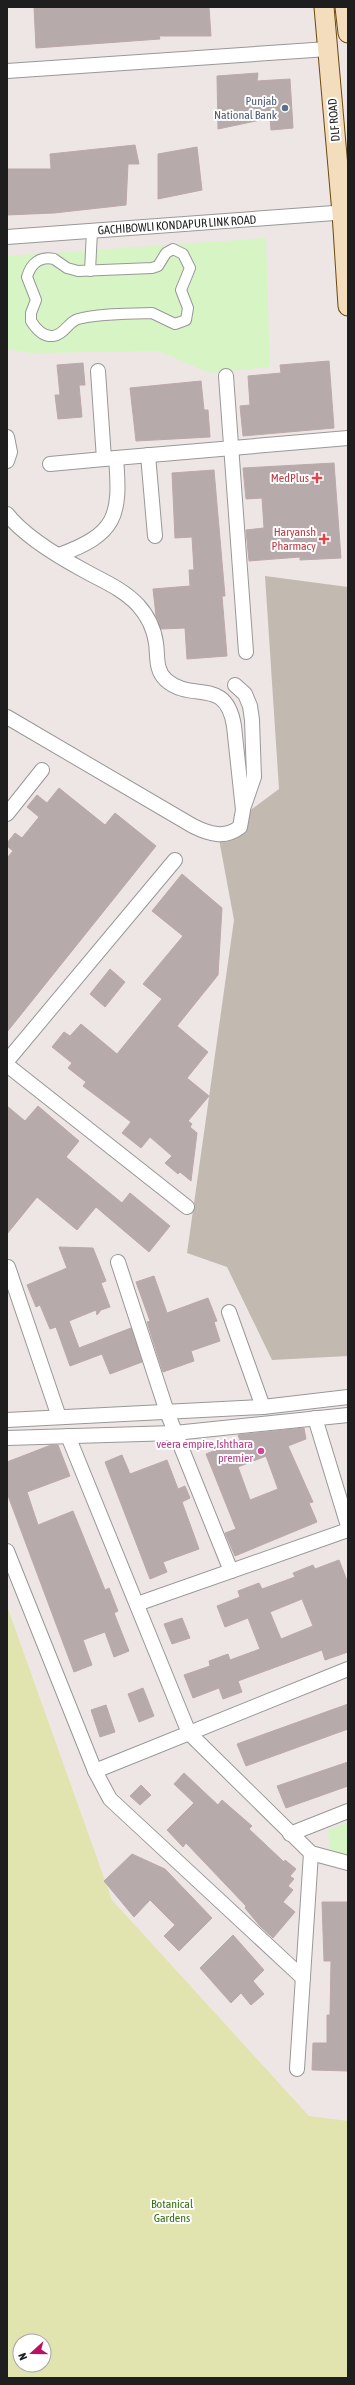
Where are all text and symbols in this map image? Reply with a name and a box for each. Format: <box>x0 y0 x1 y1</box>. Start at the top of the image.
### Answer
place label: Punjab National Bank <box>214 94 278 122</box>
street label: DLF ROAD <box>325 98 343 142</box>
marker: Punjab National Bank <box>280 103 290 113</box>
street label: GACHIBOWLI KONDAPUR LINK ROAD <box>97 212 257 238</box>
place label: MedPlus <box>271 471 309 485</box>
marker: MedPlus <box>312 473 322 483</box>
place label: Haryansh Pharmacy <box>272 525 316 553</box>
marker: Haryansh Pharmacy <box>319 534 329 544</box>
place label: veera empire,Ishthara premier <box>156 1437 253 1465</box>
marker: veera empire,Ishthara premier <box>256 1446 266 1456</box>
park label: Botanical Gardens <box>151 2197 194 2225</box>
north arrow <box>12 2333 52 2373</box>
text: N <box>16 2351 29 2362</box>

